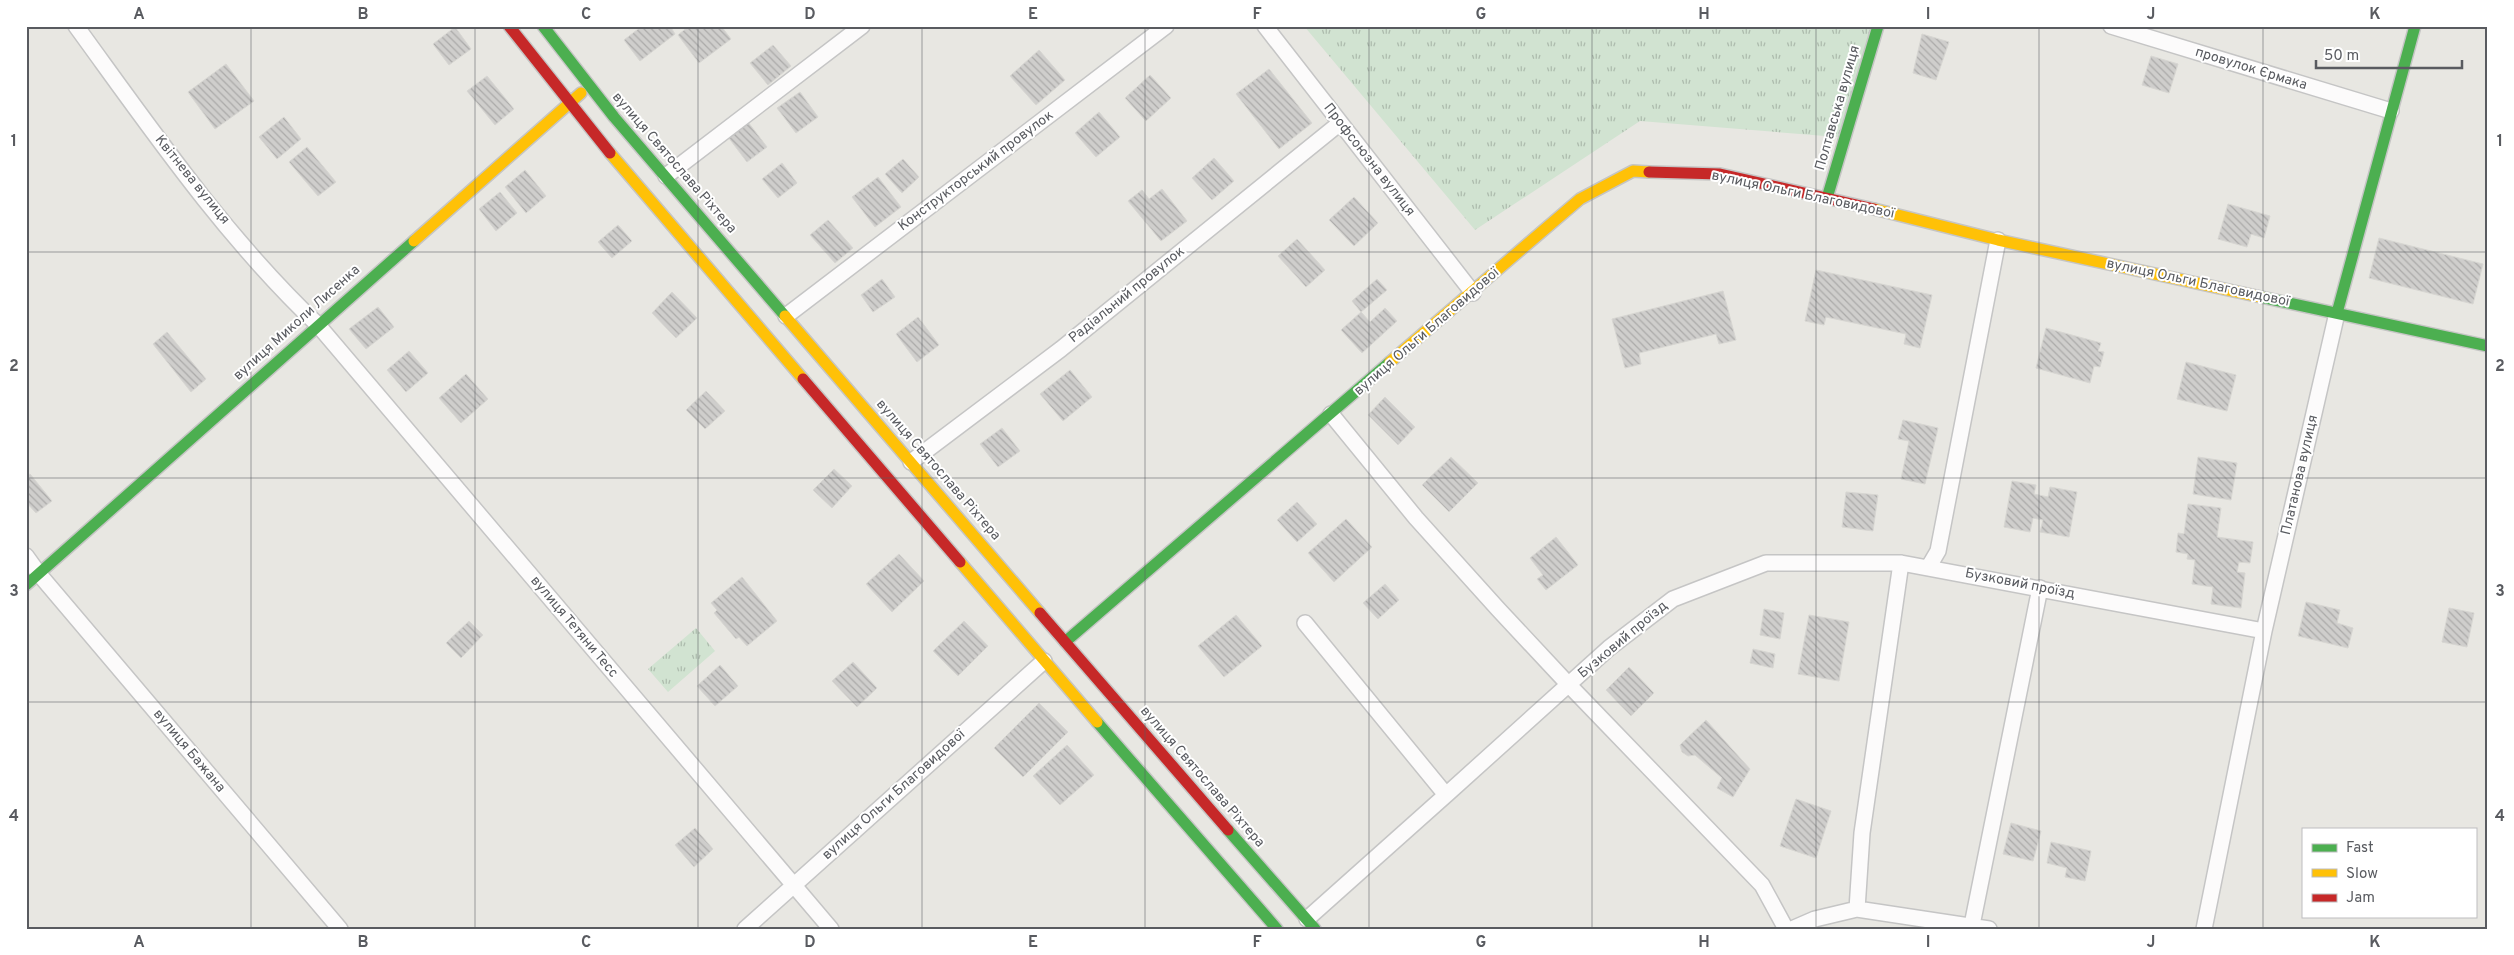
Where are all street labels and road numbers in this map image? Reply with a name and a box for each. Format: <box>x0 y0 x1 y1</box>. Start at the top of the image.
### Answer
street label: Полтавська вулиця <box>1812 44 1864 172</box>
street label: провулок Єрмака <box>2193 44 2309 94</box>
street label: вулиця Святослава Ріхтера <box>608 89 740 237</box>
street label: Профсоюзна вулиця <box>1320 100 1418 220</box>
street label: Конструкторський провулок <box>895 107 1057 235</box>
street label: Квітнева вулиця <box>151 132 233 228</box>
street label: вулиця Ольги Благовидової <box>1710 167 1896 223</box>
street label: Радіальний провулок <box>1066 243 1188 347</box>
street label: вулиця Ольги Благовидової <box>2105 255 2291 311</box>
street label: вулиця Миколи Лисенка <box>230 262 364 384</box>
street label: вулиця Ольги Благовидової <box>1351 264 1503 400</box>
street label: вулиця Святослава Ріхтера <box>872 396 1004 544</box>
street label: Платанова вулиця <box>2278 413 2322 537</box>
street label: Бузковий проїзд <box>1964 565 2076 603</box>
street label: вулиця Тетяни Тесс <box>526 573 622 681</box>
street label: Бузковий проїзд <box>1575 598 1671 682</box>
street label: вулиця Святослава Ріхтера <box>1136 703 1268 851</box>
street label: вулиця Бажана <box>149 706 229 796</box>
street label: вулиця Ольги Благовидової <box>819 726 969 864</box>

